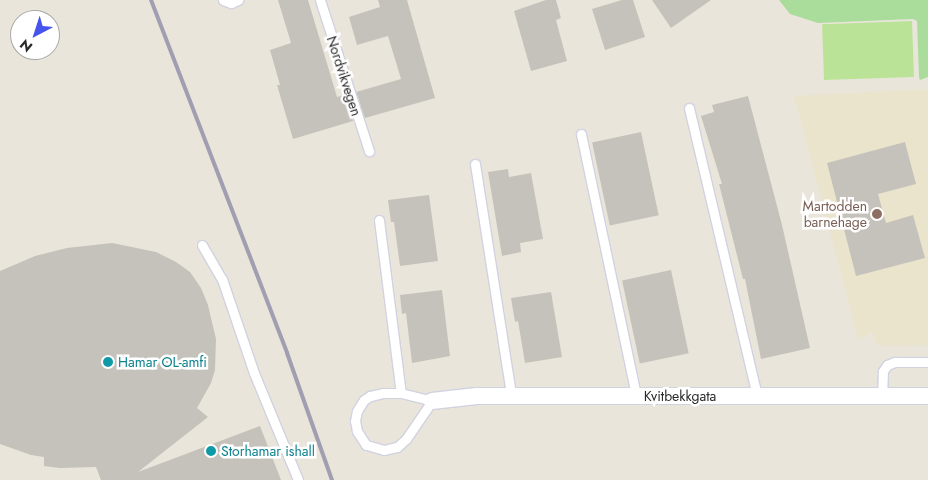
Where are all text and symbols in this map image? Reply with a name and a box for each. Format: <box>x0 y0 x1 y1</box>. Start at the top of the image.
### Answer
north arrow <box>10 10 60 60</box>
text: N <box>15 34 37 57</box>
street label: Nordvikvegen <box>323 34 365 118</box>
place label: Martodden barnehage <box>803 198 867 230</box>
marker: Martodden barnehage <box>871 208 883 220</box>
place label: Hamar OL-amfi <box>118 354 207 370</box>
marker: Hamar OL-amfi <box>102 356 114 368</box>
street label: Kvitbekkgata <box>644 388 716 404</box>
place label: Storhamar ishall <box>221 443 315 459</box>
marker: Storhamar ishall <box>205 445 217 457</box>

